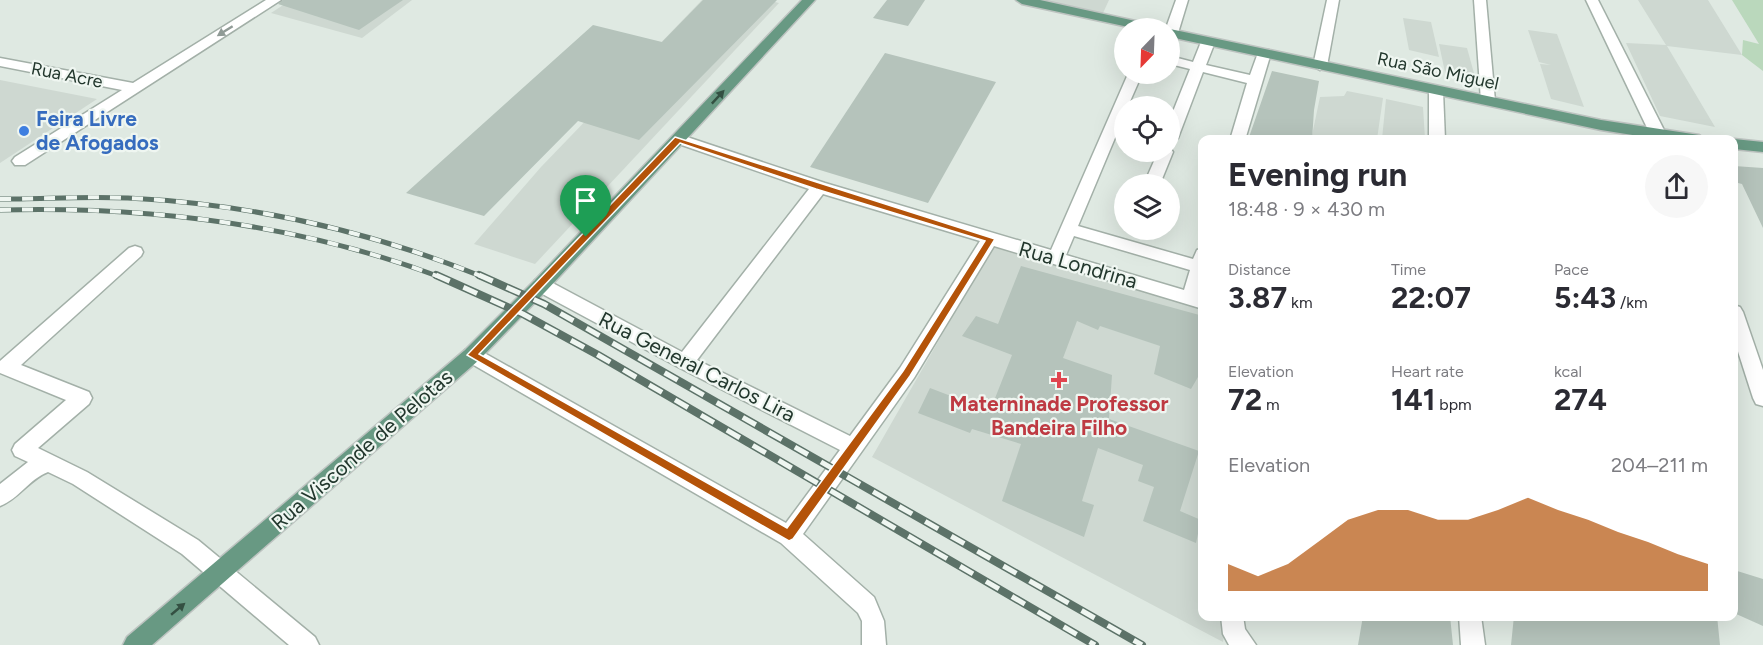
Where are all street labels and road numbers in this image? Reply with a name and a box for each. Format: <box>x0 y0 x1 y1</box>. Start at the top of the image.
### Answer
street label: Rua São Miguel <box>1375 47 1501 95</box>
street label: Rua Acre <box>29 57 105 93</box>
street label: Rua Londrina <box>1016 236 1140 293</box>
street label: Rua General Carlos Lira <box>595 306 800 427</box>
street label: Rua Visconde de Pelotas <box>266 364 457 535</box>

